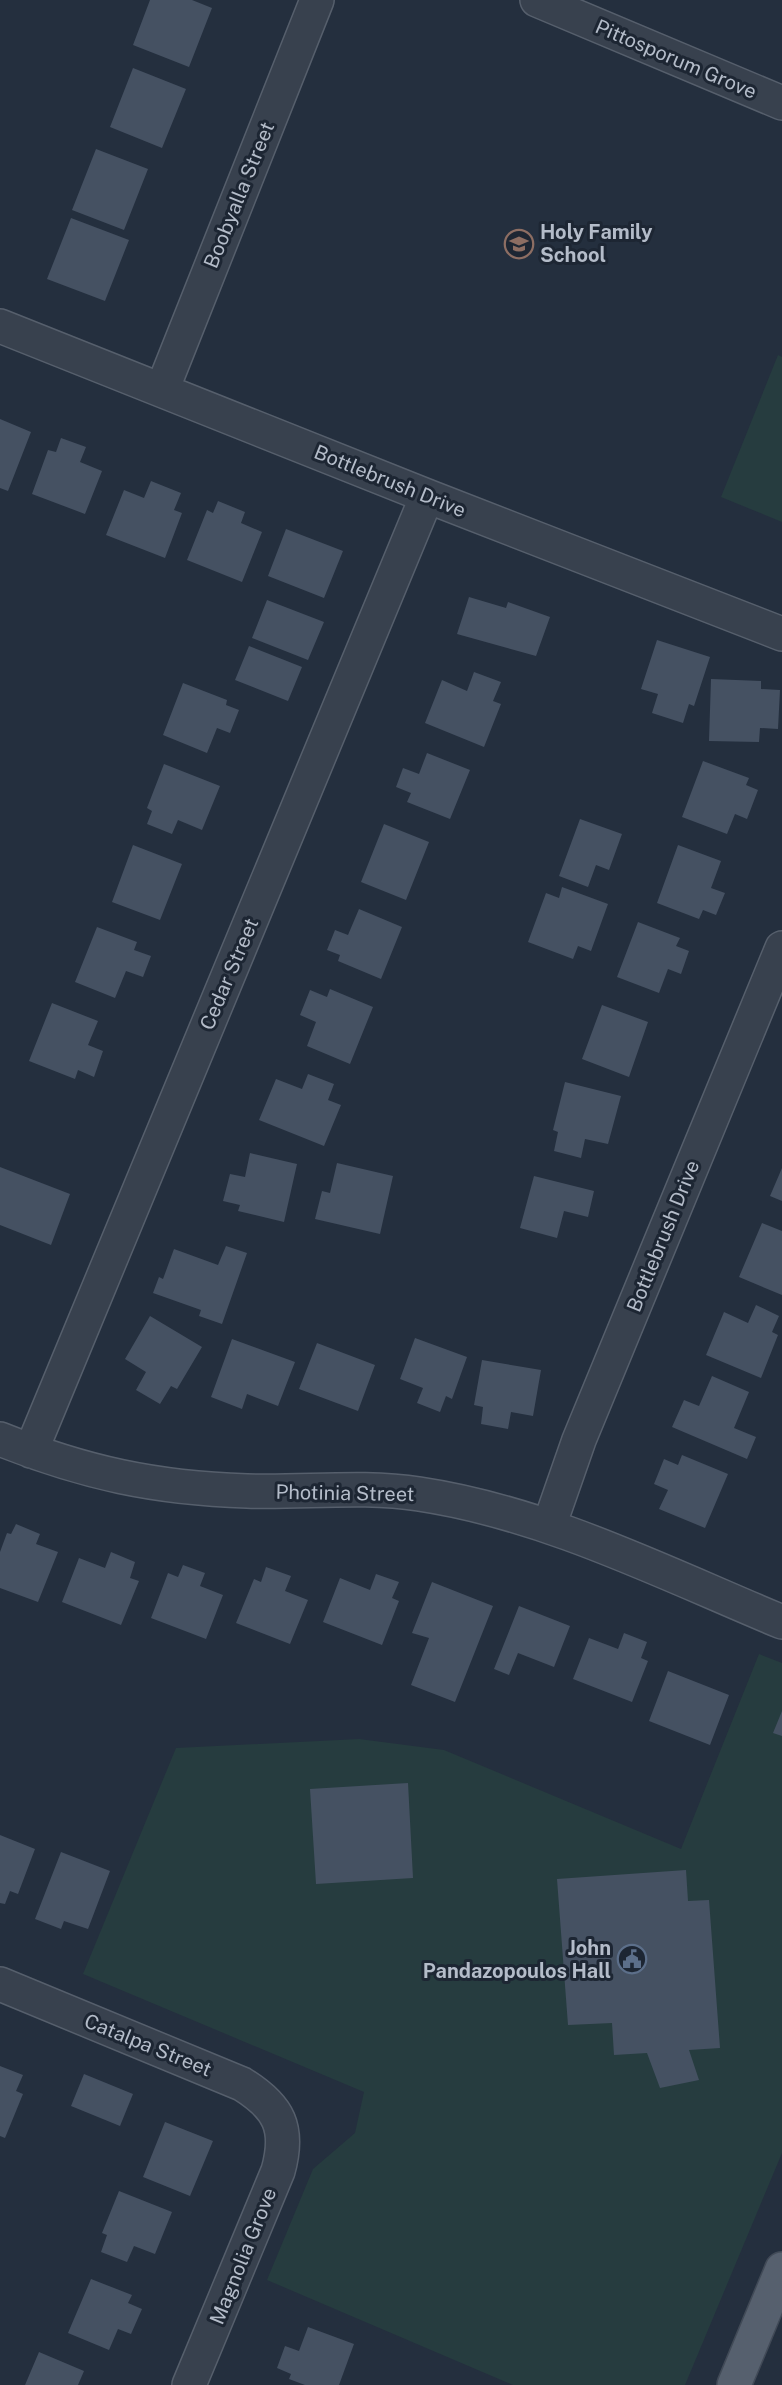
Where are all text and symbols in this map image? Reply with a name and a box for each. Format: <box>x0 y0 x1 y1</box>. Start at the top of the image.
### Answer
street label: Pittosporum Grove <box>592 14 760 104</box>
street label: Boobyalla Street <box>199 118 279 272</box>
place label: Holy Family School <box>540 220 652 267</box>
school or university icon: Holy Family School <box>503 228 535 260</box>
street label: Bottlebrush Drive <box>311 440 469 522</box>
street label: Cedar Street <box>195 914 263 1034</box>
street label: Bottlebrush Drive <box>622 1157 704 1315</box>
street label: Photinia Street <box>275 1480 415 1506</box>
place label: John Pandazopoulos Hall <box>423 1936 611 1983</box>
public building icon: John Pandazopoulos Hall <box>616 1943 648 1975</box>
street label: Catalpa Street <box>81 2009 215 2081</box>
street label: Magnolia Grove <box>205 2184 281 2328</box>

